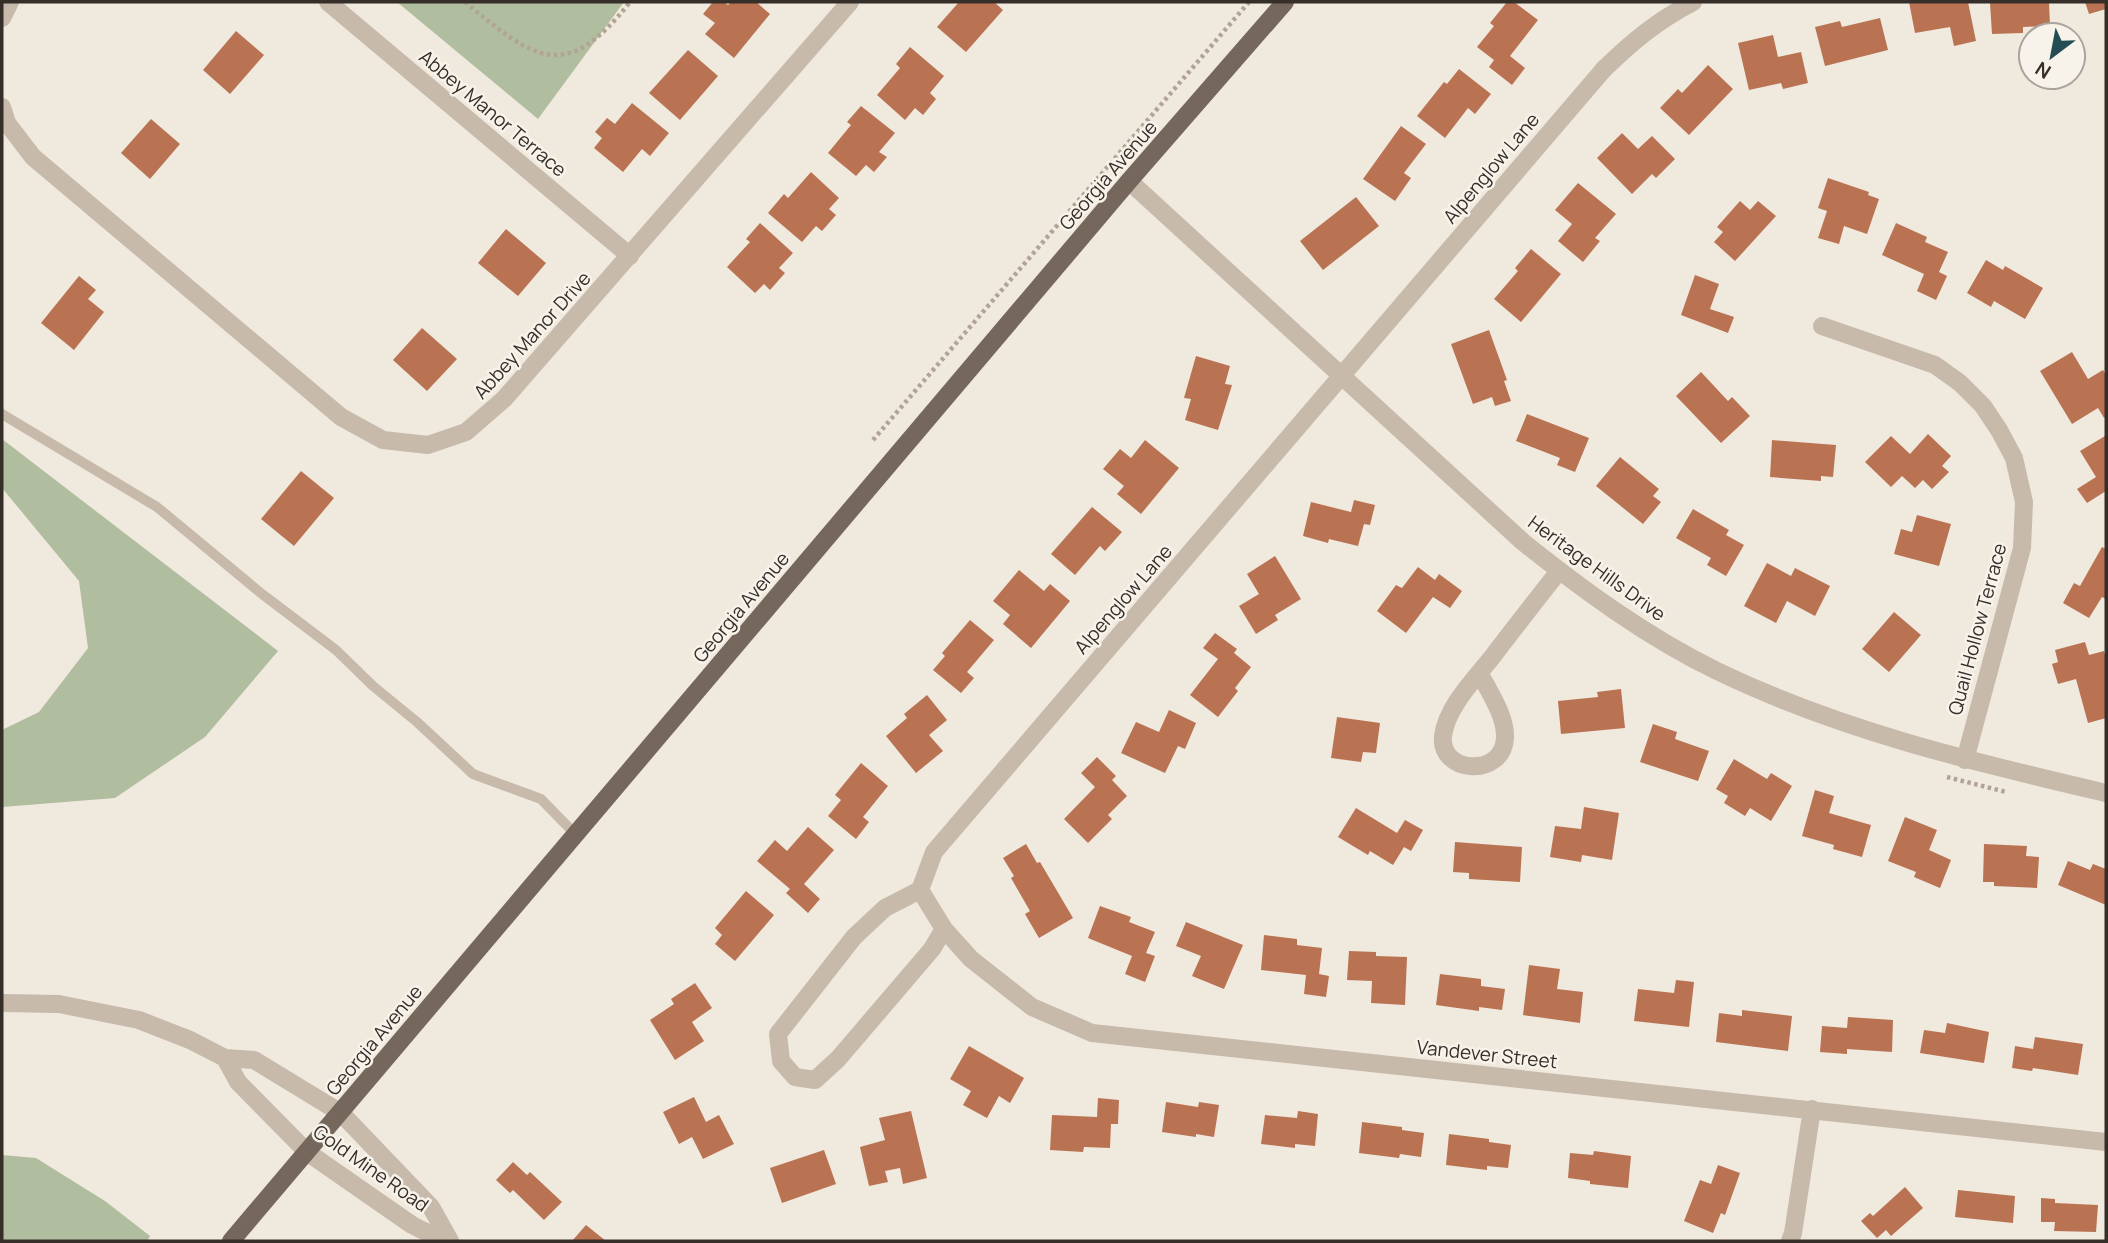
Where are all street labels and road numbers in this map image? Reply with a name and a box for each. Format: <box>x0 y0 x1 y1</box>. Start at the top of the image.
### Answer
street label: Abbey Manor Terrace <box>414 44 572 182</box>
street label: Alpenglow Lane <box>1437 107 1545 229</box>
street label: Georgia Avenue <box>1053 115 1163 235</box>
street label: Abbey Manor Drive <box>468 266 596 404</box>
street label: Heritage Hills Drive <box>1523 509 1671 627</box>
street label: Alpenglow Lane <box>1068 539 1178 659</box>
street label: Quail Hollow Terrace <box>1942 540 2012 718</box>
street label: Georgia Avenue <box>687 546 795 668</box>
street label: Georgia Avenue <box>320 979 428 1101</box>
street label: Vandever Street <box>1415 1034 1559 1074</box>
street label: Gold Mine Road <box>308 1118 434 1218</box>

